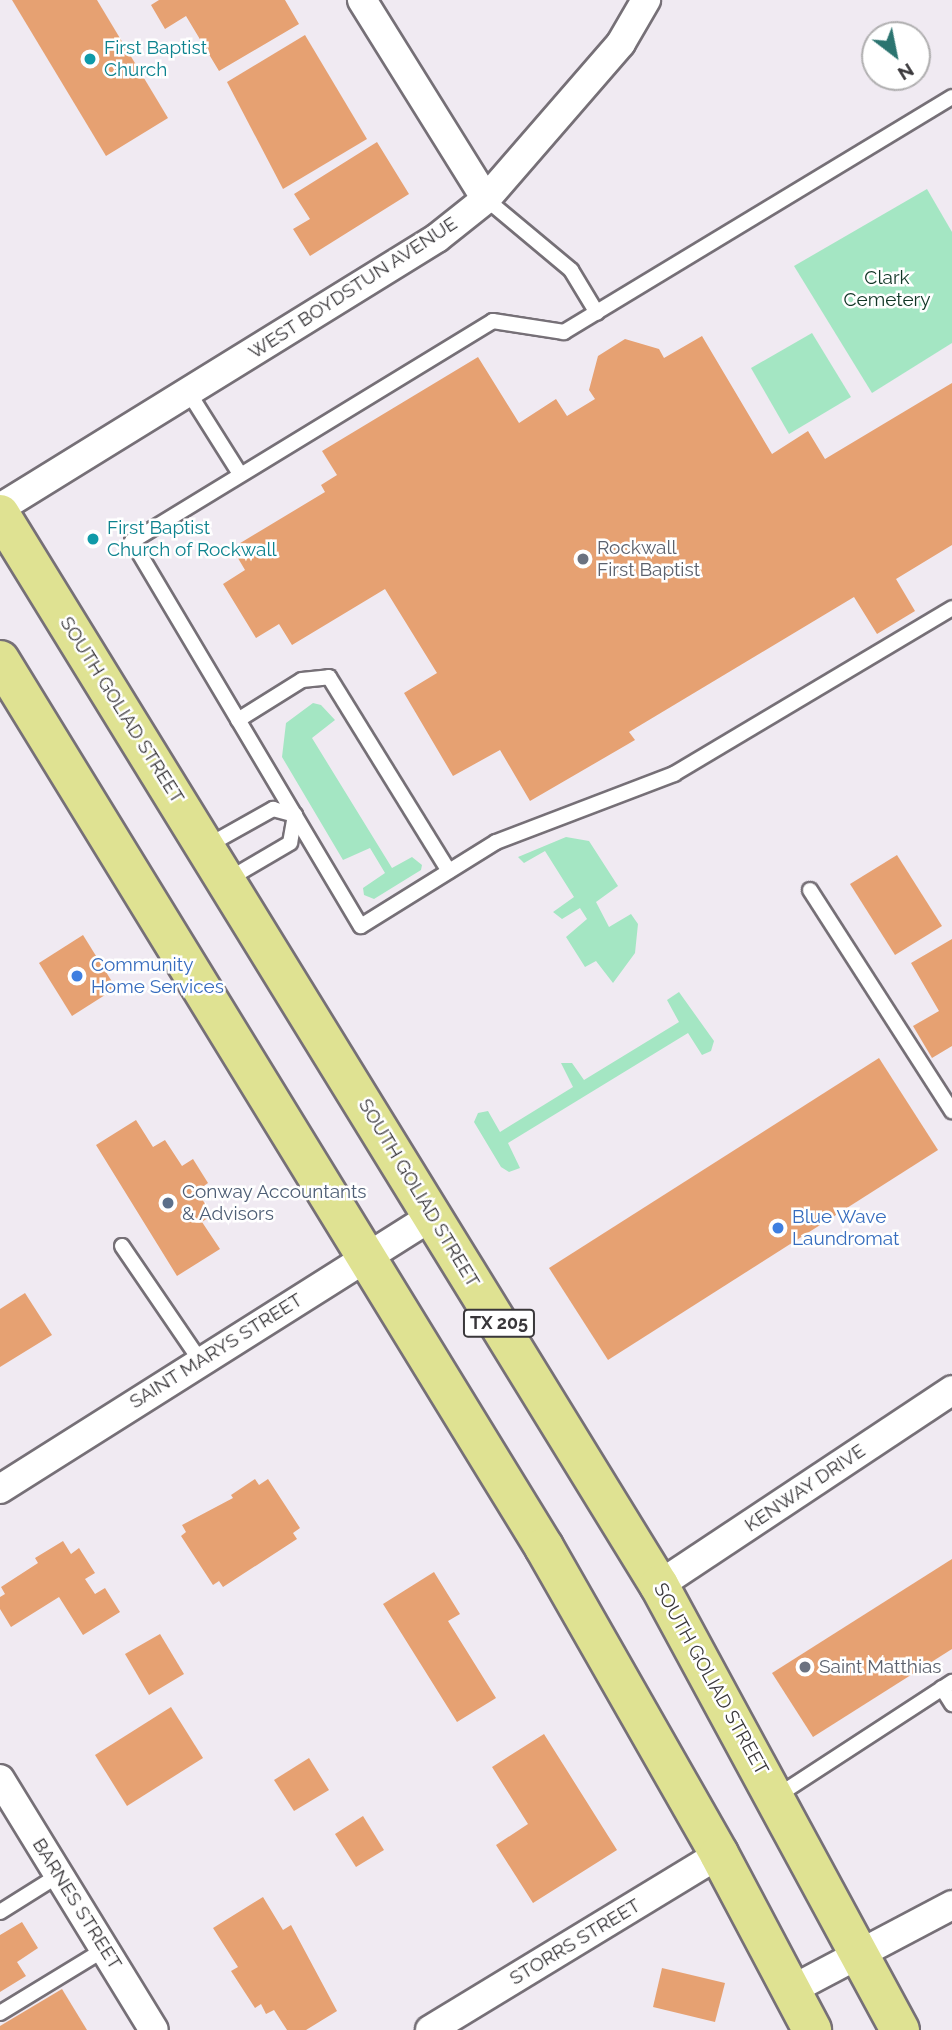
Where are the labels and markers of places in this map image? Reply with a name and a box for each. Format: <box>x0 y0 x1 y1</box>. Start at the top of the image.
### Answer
place label: First Baptist Church <box>104 37 207 81</box>
marker: First Baptist Church <box>82 51 98 67</box>
place label: First Baptist Church of Rockwall <box>107 517 277 561</box>
marker: First Baptist Church of Rockwall <box>85 531 101 547</box>
place label: Rockwall First Baptist <box>597 537 700 581</box>
marker: Rockwall First Baptist <box>575 551 591 567</box>
place label: Community Home Services <box>91 954 224 998</box>
marker: Community Home Services <box>69 968 85 984</box>
place label: Conway Accountants & Advisors <box>182 1181 368 1225</box>
marker: Conway Accountants & Advisors <box>160 1195 176 1211</box>
place label: Blue Wave Laundromat <box>792 1206 899 1250</box>
marker: Blue Wave Laundromat <box>770 1220 786 1236</box>
place label: Saint Matthias <box>819 1656 942 1678</box>
marker: Saint Matthias <box>797 1659 813 1675</box>

